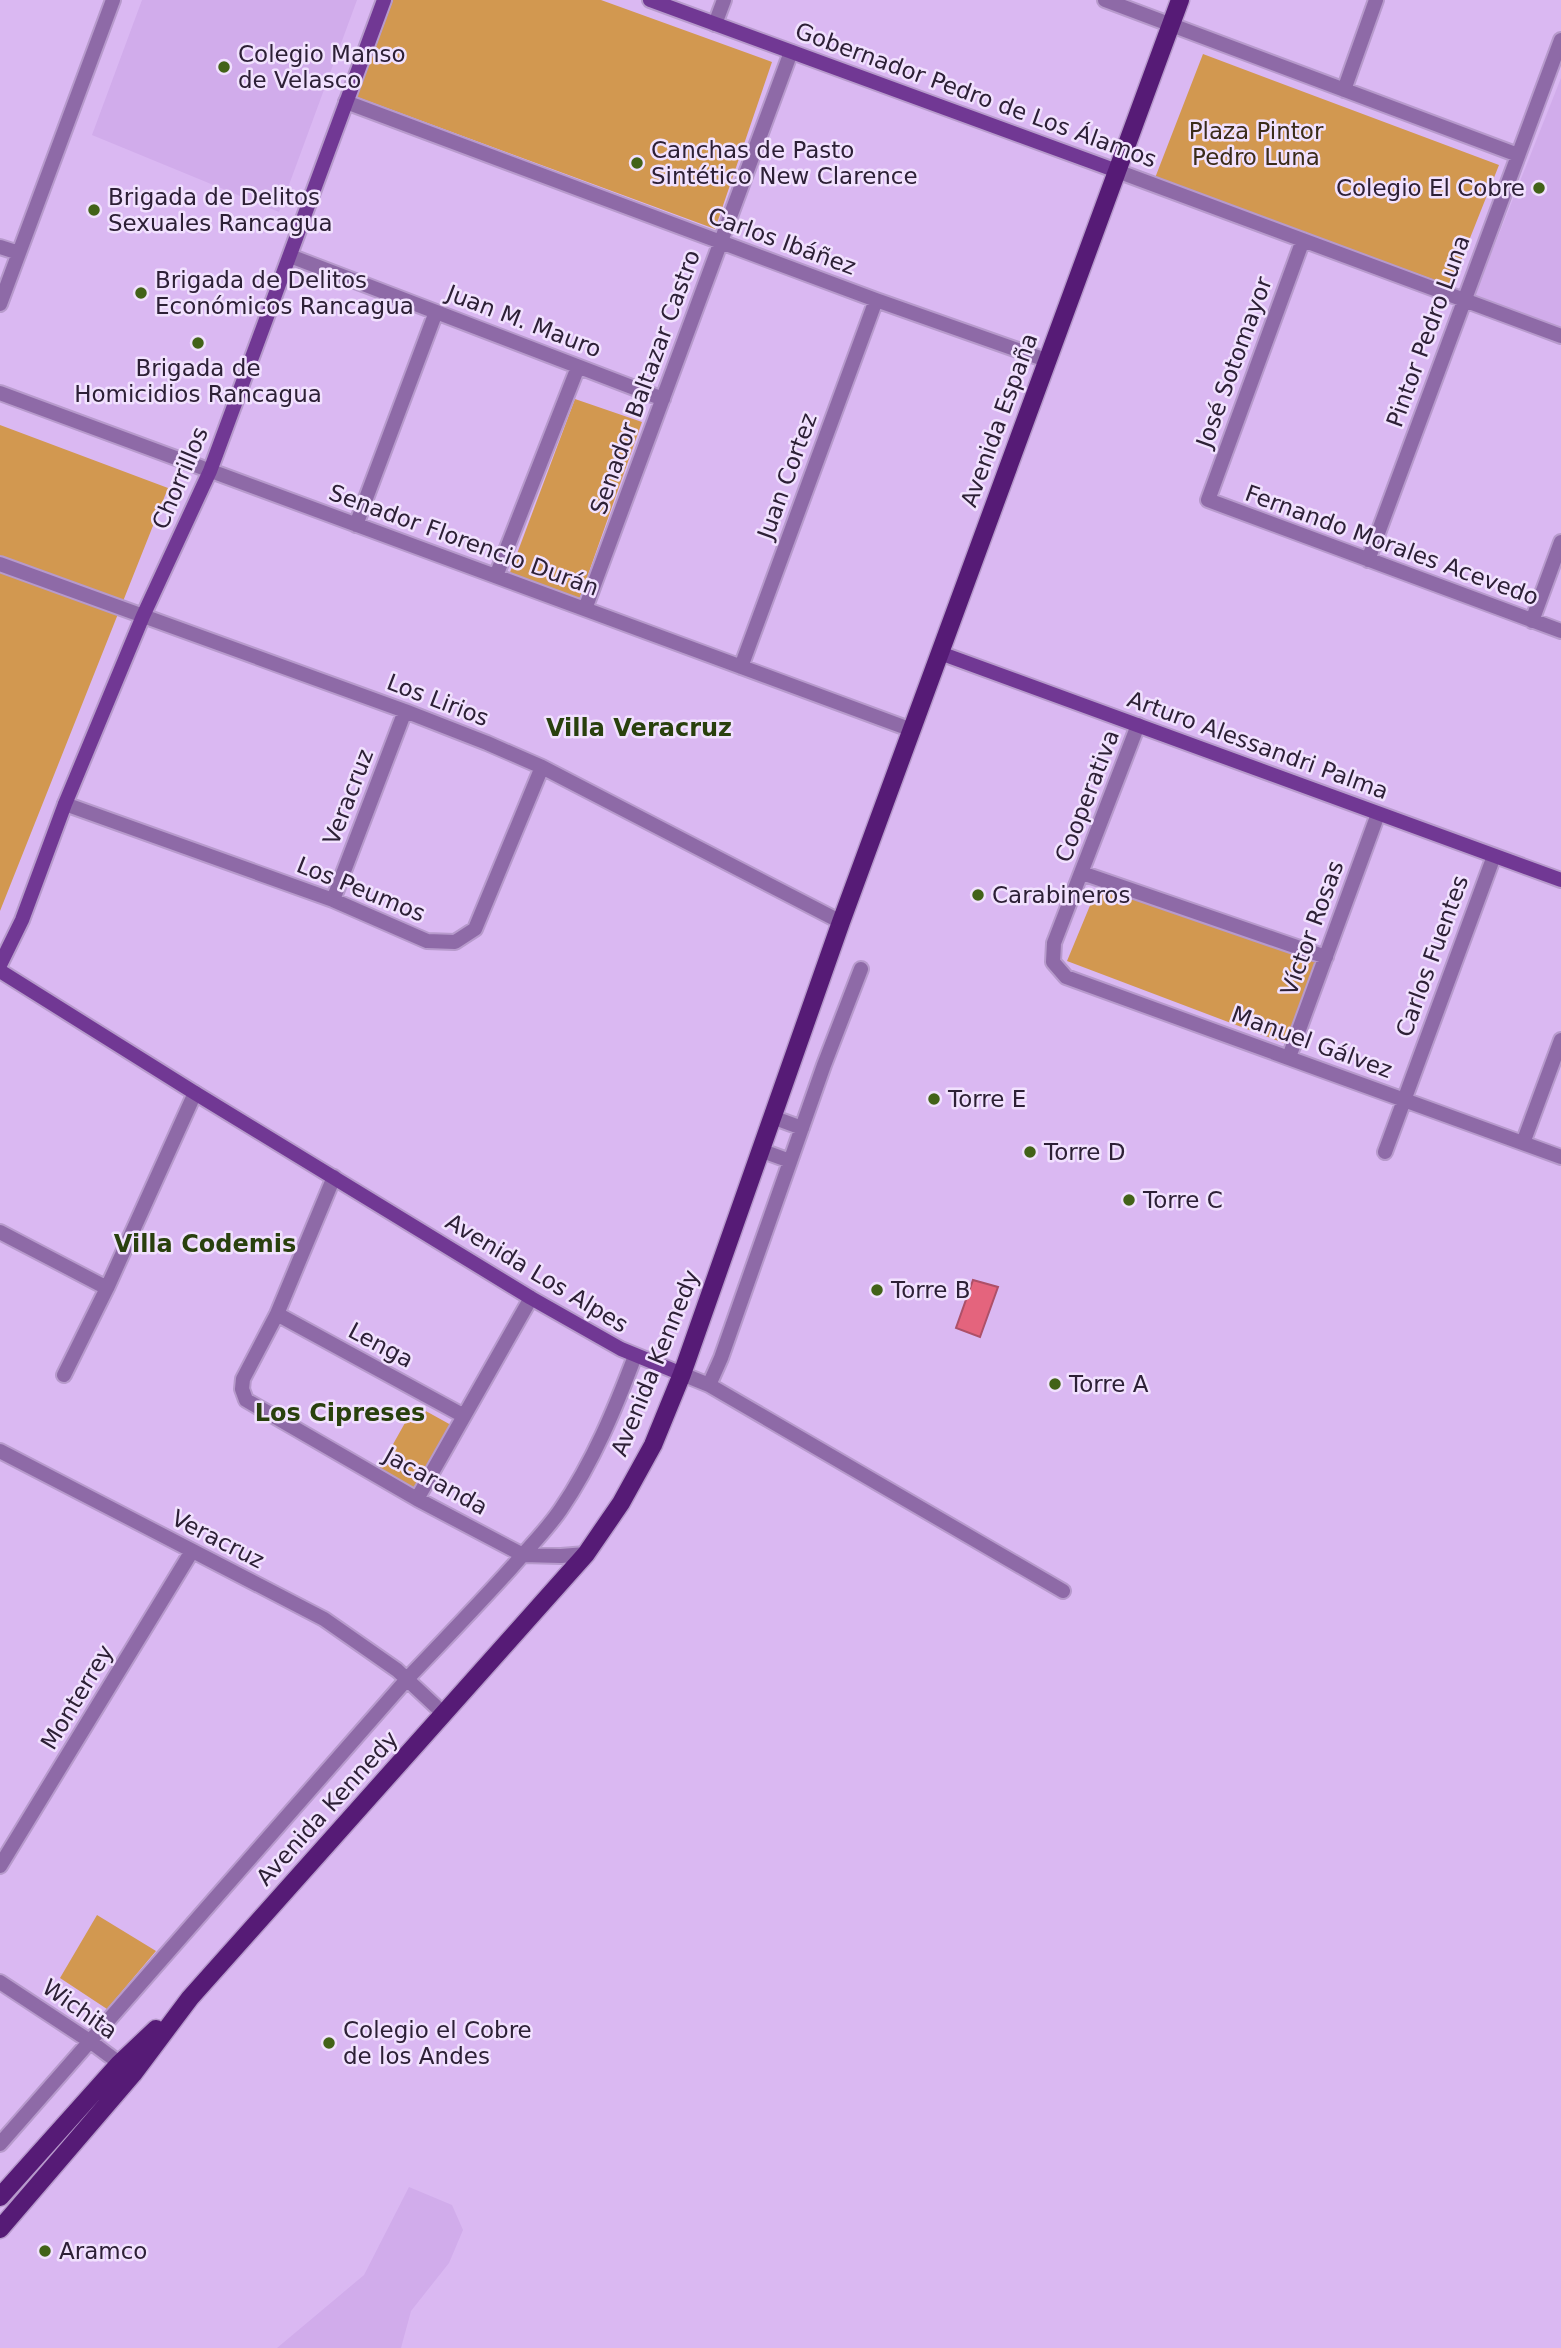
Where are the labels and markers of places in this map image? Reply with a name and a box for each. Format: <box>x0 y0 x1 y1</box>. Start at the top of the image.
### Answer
place label: Colegio Manso de Velasco <box>238 41 406 93</box>
marker: Colegio Manso de Velasco <box>216 59 232 75</box>
place label: Canchas de Pasto Sintético New Clarence <box>651 137 918 189</box>
marker: Canchas de Pasto Sintético New Clarence <box>629 155 645 171</box>
place label: Colegio El Cobre <box>1336 175 1525 201</box>
marker: Colegio El Cobre <box>1531 180 1547 196</box>
place label: Brigada de Delitos Sexuales Rancagua <box>108 184 333 236</box>
marker: Brigada de Delitos Sexuales Rancagua <box>86 202 102 218</box>
place label: Brigada de Delitos Económicos Rancagua <box>155 267 414 319</box>
marker: Brigada de Delitos Económicos Rancagua <box>133 285 149 301</box>
marker: Brigada de Homicidios Rancagua <box>190 335 206 351</box>
place label: Brigada de Homicidios Rancagua <box>74 355 322 407</box>
place label: Carabineros <box>992 882 1130 908</box>
marker: Carabineros <box>970 887 986 903</box>
place label: Torre E <box>947 1086 1026 1112</box>
marker: Torre E <box>926 1091 942 1107</box>
place label: Torre D <box>1043 1139 1125 1165</box>
marker: Torre D <box>1022 1144 1038 1160</box>
place label: Torre C <box>1142 1187 1223 1213</box>
marker: Torre C <box>1121 1192 1137 1208</box>
place label: Torre B <box>890 1277 970 1303</box>
marker: Torre B <box>869 1282 885 1298</box>
place label: Torre A <box>1068 1371 1149 1397</box>
marker: Torre A <box>1047 1376 1063 1392</box>
place label: Colegio el Cobre de los Andes <box>343 2017 532 2069</box>
marker: Colegio el Cobre de los Andes <box>321 2035 337 2051</box>
place label: Aramco <box>59 2238 147 2264</box>
marker: Aramco <box>37 2243 53 2259</box>

